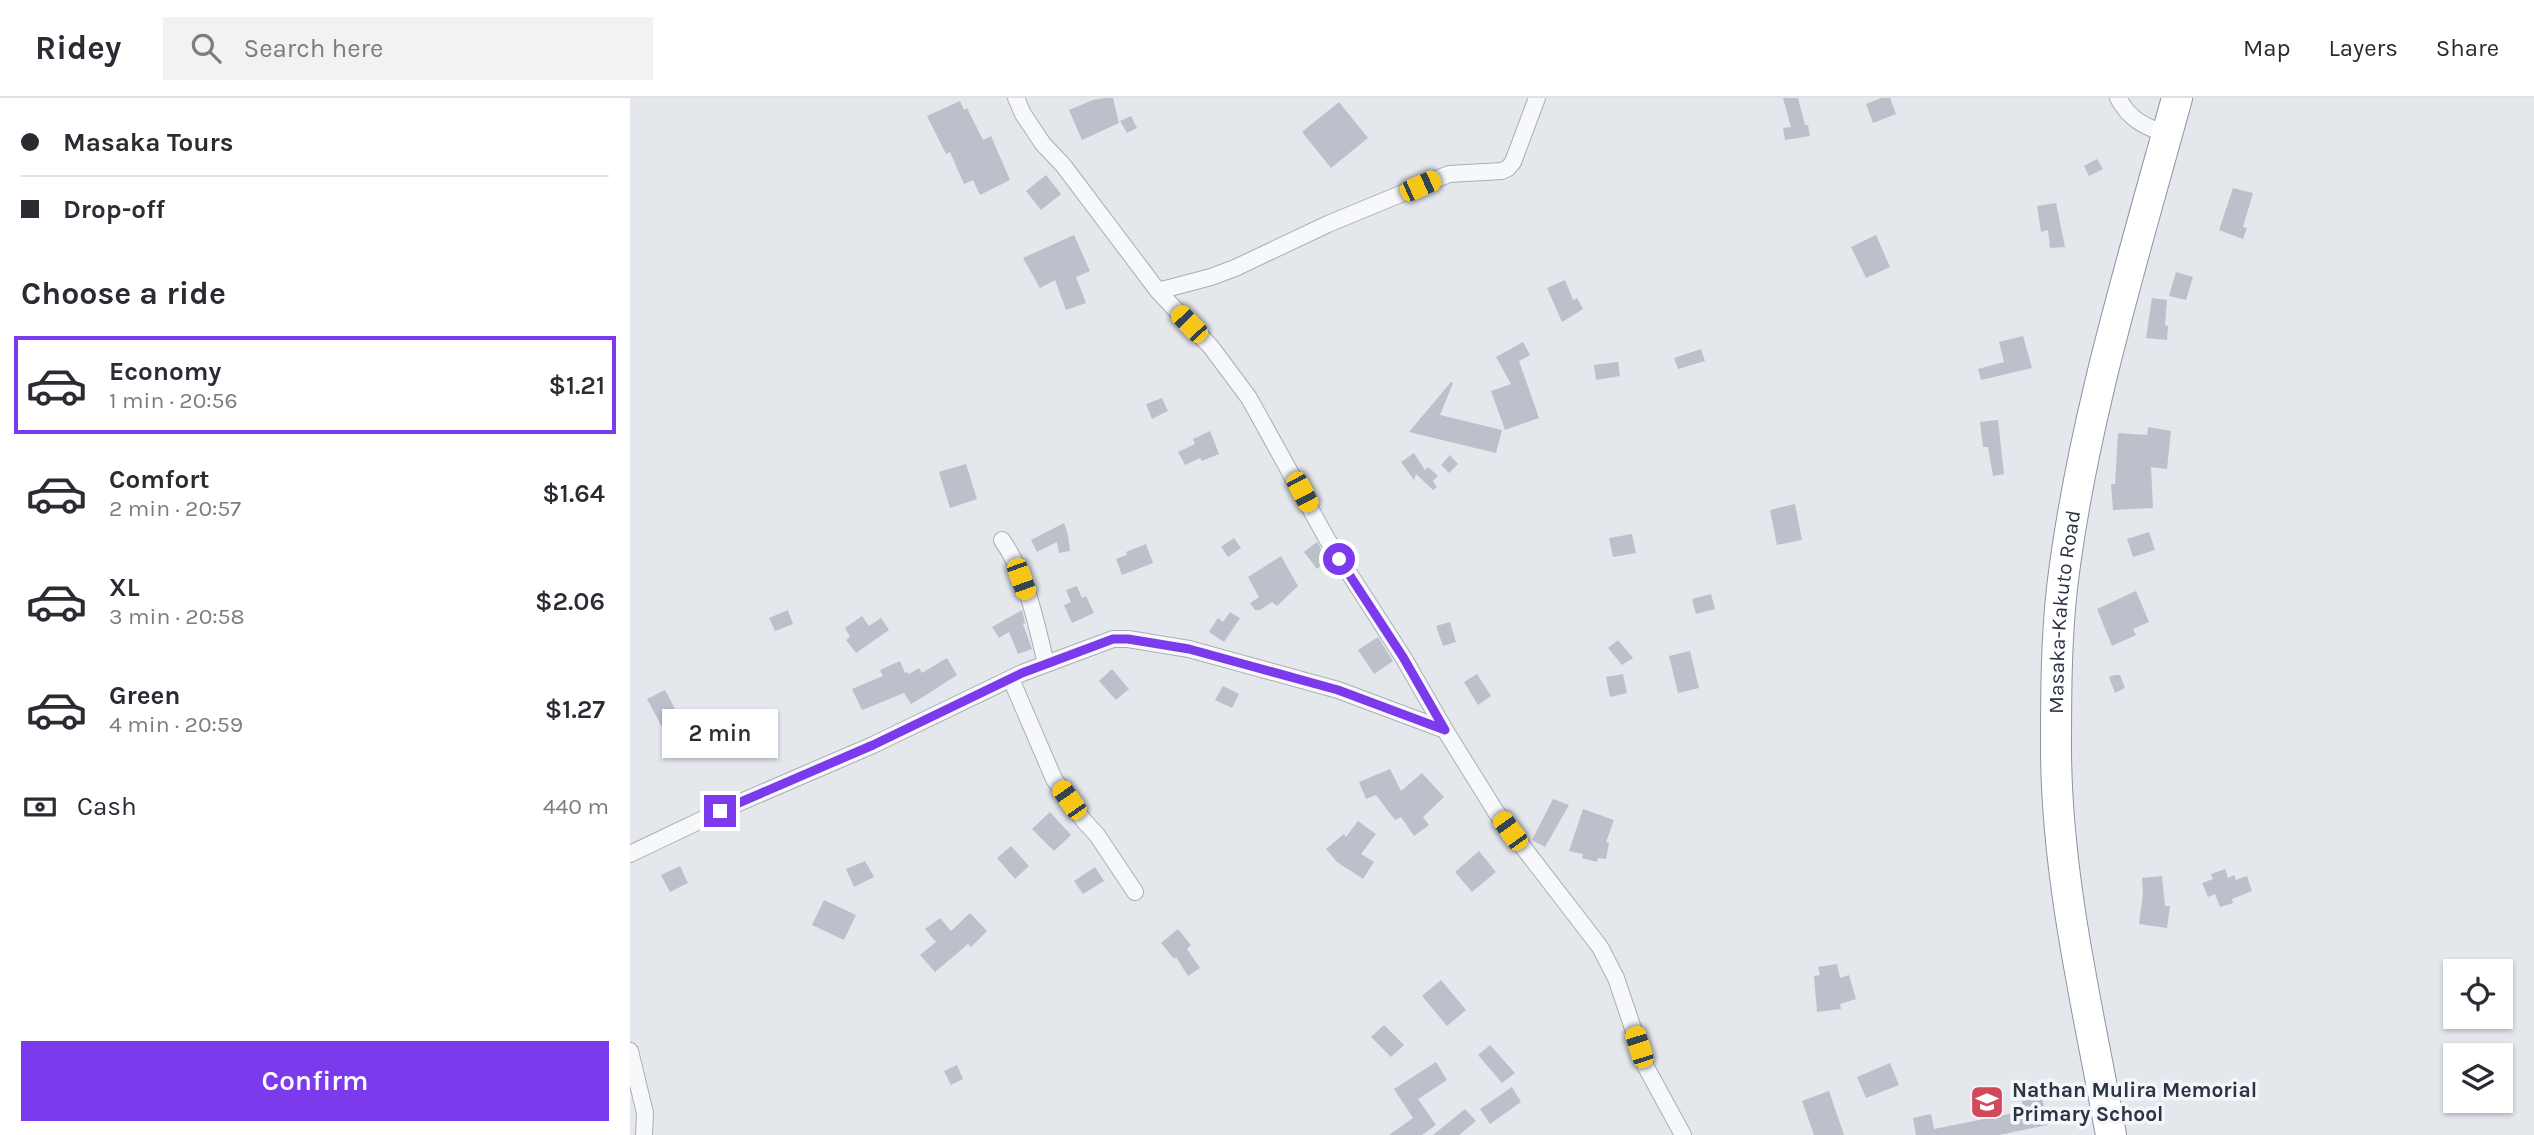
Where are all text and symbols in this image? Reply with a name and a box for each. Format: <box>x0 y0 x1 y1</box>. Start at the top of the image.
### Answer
search box <box>163 17 653 80</box>
text: Ridey <box>35 29 121 67</box>
icon: search <box>187 29 225 67</box>
text: Search here <box>243 33 383 64</box>
text: Map <box>2243 34 2291 62</box>
text: Layers <box>2329 34 2398 62</box>
text: Share <box>2436 34 2499 62</box>
text: Masaka Tours <box>63 127 233 158</box>
car <box>1397 168 1444 204</box>
text: Drop-off <box>63 194 165 225</box>
text: Choose a ride <box>21 275 226 312</box>
car <box>1167 302 1212 346</box>
icon: car <box>25 354 88 417</box>
text: Economy <box>109 356 221 387</box>
text: $1.21 <box>548 370 605 401</box>
text: 1 min · 20:56 <box>109 387 238 414</box>
icon: car <box>25 462 88 525</box>
text: Comfort <box>109 464 210 495</box>
car <box>1283 469 1322 515</box>
text: $1.64 <box>542 478 605 509</box>
text: 2 min · 20:57 <box>109 495 241 522</box>
street label: Masaka-Kakuto Road <box>2044 508 2085 714</box>
route start <box>1323 543 1355 575</box>
car <box>1004 556 1039 602</box>
icon: car <box>25 570 88 633</box>
text: XL <box>109 572 140 603</box>
text: $2.06 <box>535 586 605 617</box>
text: 3 min · 20:58 <box>109 603 245 630</box>
icon: car <box>25 678 88 741</box>
text: Green <box>109 680 181 711</box>
text: $1.27 <box>545 694 605 725</box>
callout: 2 min <box>662 710 778 758</box>
text: 4 min · 20:59 <box>109 711 243 738</box>
text: 2 min <box>689 720 751 747</box>
car <box>1049 777 1090 823</box>
icon: cash <box>21 788 59 826</box>
text: Cash <box>77 791 137 822</box>
text: 440 m <box>543 793 609 820</box>
route end <box>704 795 736 827</box>
car <box>1490 808 1531 854</box>
map controls <box>2443 959 2513 1113</box>
button: locate <box>2443 959 2513 1029</box>
car <box>1623 1024 1656 1070</box>
button: Confirm <box>21 1041 609 1121</box>
button: layers <box>2443 1043 2513 1113</box>
place label: Nathan Mulira Memorial Primary School <box>2012 1078 2257 1126</box>
school or university icon: Nathan Mulira Memorial Primary School <box>1968 1083 2006 1121</box>

